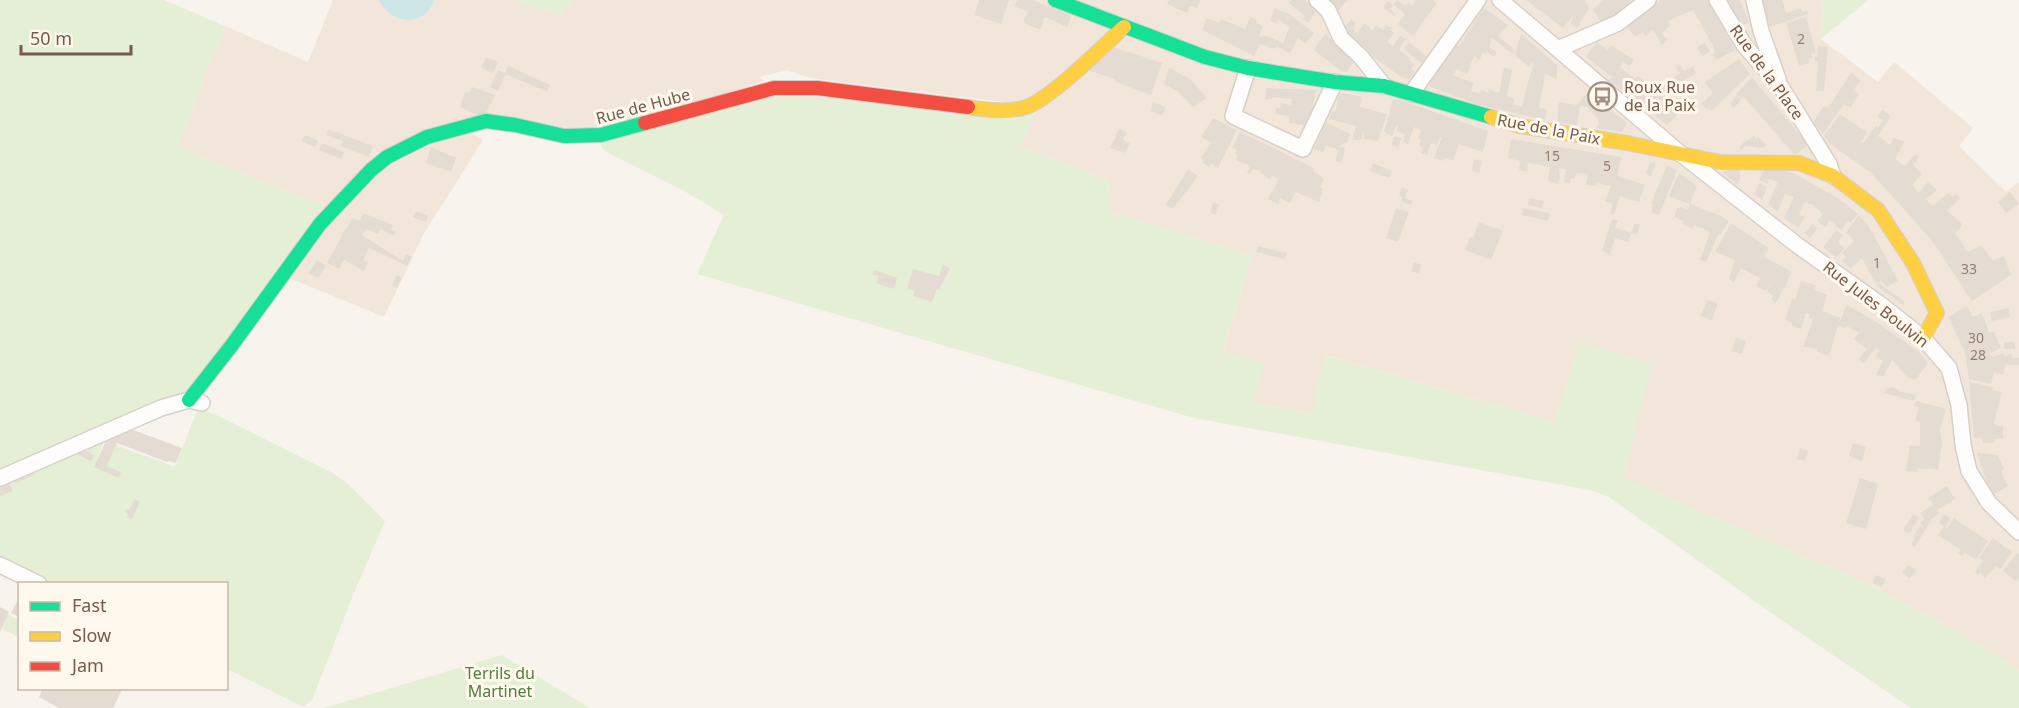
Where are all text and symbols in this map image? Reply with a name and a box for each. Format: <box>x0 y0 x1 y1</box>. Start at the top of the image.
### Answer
scale bar <box>21 18 130 56</box>
street label: Rue de la Place <box>1725 20 1809 124</box>
text: 50 m <box>30 26 72 50</box>
house number: 2 <box>1797 29 1805 48</box>
place label: Roux Rue de la Paix <box>1624 76 1696 116</box>
bus stop icon: Roux Rue de la Paix <box>1587 80 1619 112</box>
street label: Rue de Hube <box>593 83 693 129</box>
street label: Rue de la Paix <box>1496 108 1603 150</box>
house number: 15 <box>1544 146 1560 165</box>
house number: 5 <box>1603 156 1611 175</box>
house number: 1 <box>1873 253 1881 272</box>
street label: Rue Jules Boulvin <box>1819 256 1933 352</box>
house number: 33 <box>1961 259 1977 278</box>
house number: 30 <box>1968 328 1984 347</box>
house number: 28 <box>1970 345 1986 364</box>
legend <box>18 582 228 690</box>
text: Fast <box>72 593 107 617</box>
text: Slow <box>72 623 111 647</box>
text: Jam <box>70 653 104 677</box>
park label: Terrils du Martinet <box>465 662 535 702</box>

